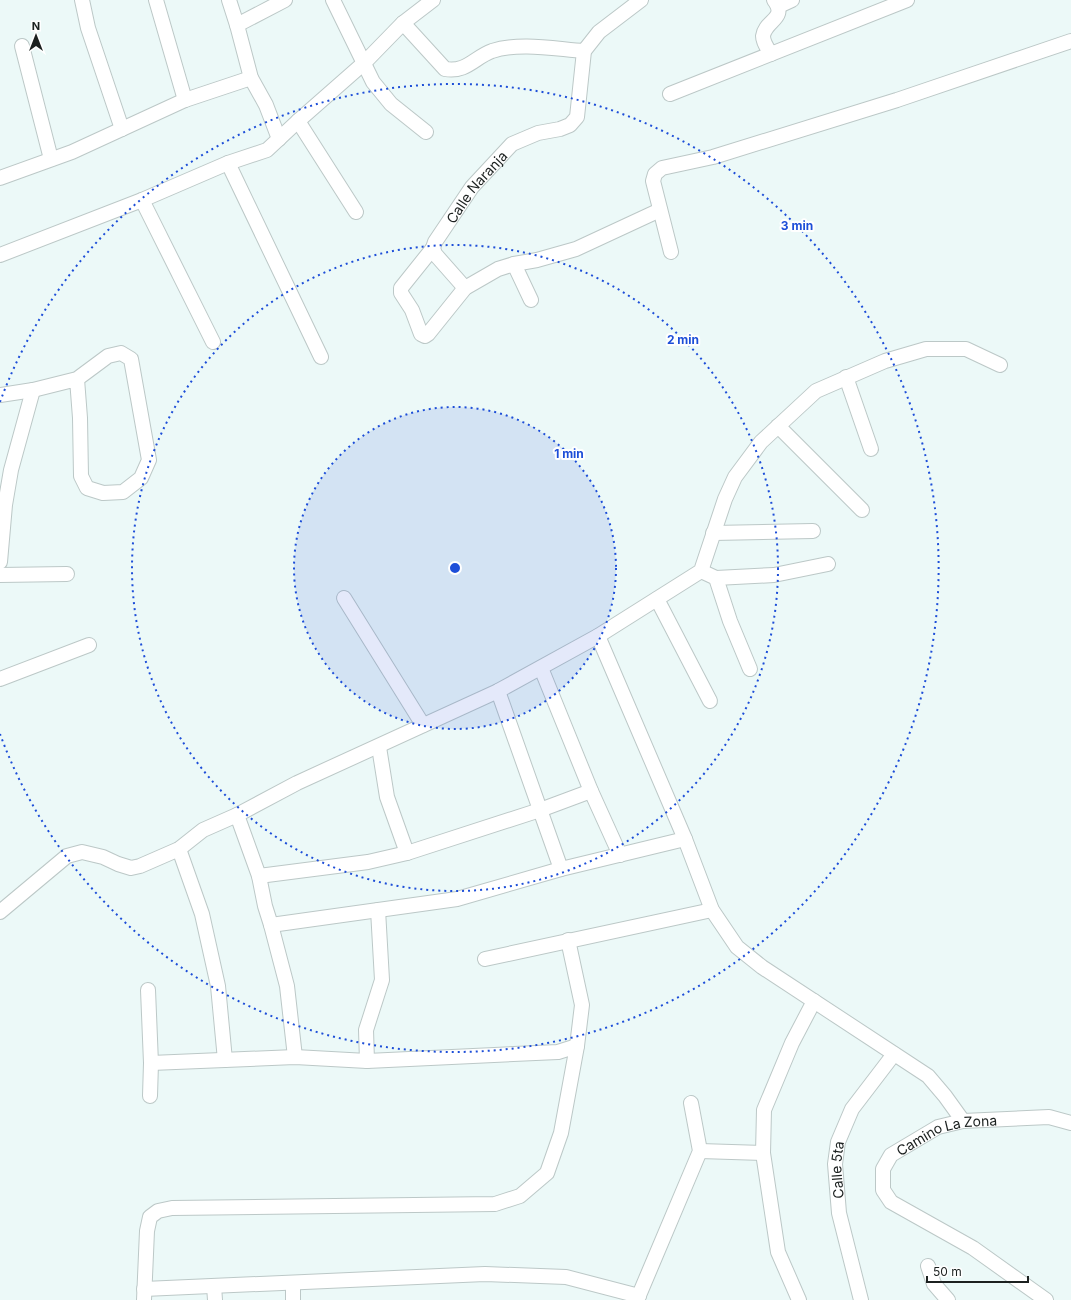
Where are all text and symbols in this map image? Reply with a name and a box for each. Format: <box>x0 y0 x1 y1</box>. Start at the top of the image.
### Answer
north arrow <box>16 16 56 56</box>
text: N <box>32 19 40 33</box>
street label: Calle Naranja <box>442 147 510 226</box>
text: 3 min <box>781 218 813 233</box>
text: 2 min <box>667 332 699 347</box>
text: 1 min <box>554 446 584 461</box>
centre of rings <box>448 561 462 575</box>
street label: Camino La Zona <box>893 1111 997 1159</box>
street label: Calle 5ta <box>826 1140 847 1200</box>
scale bar <box>927 1258 1028 1284</box>
text: 50 m <box>933 1264 962 1279</box>

